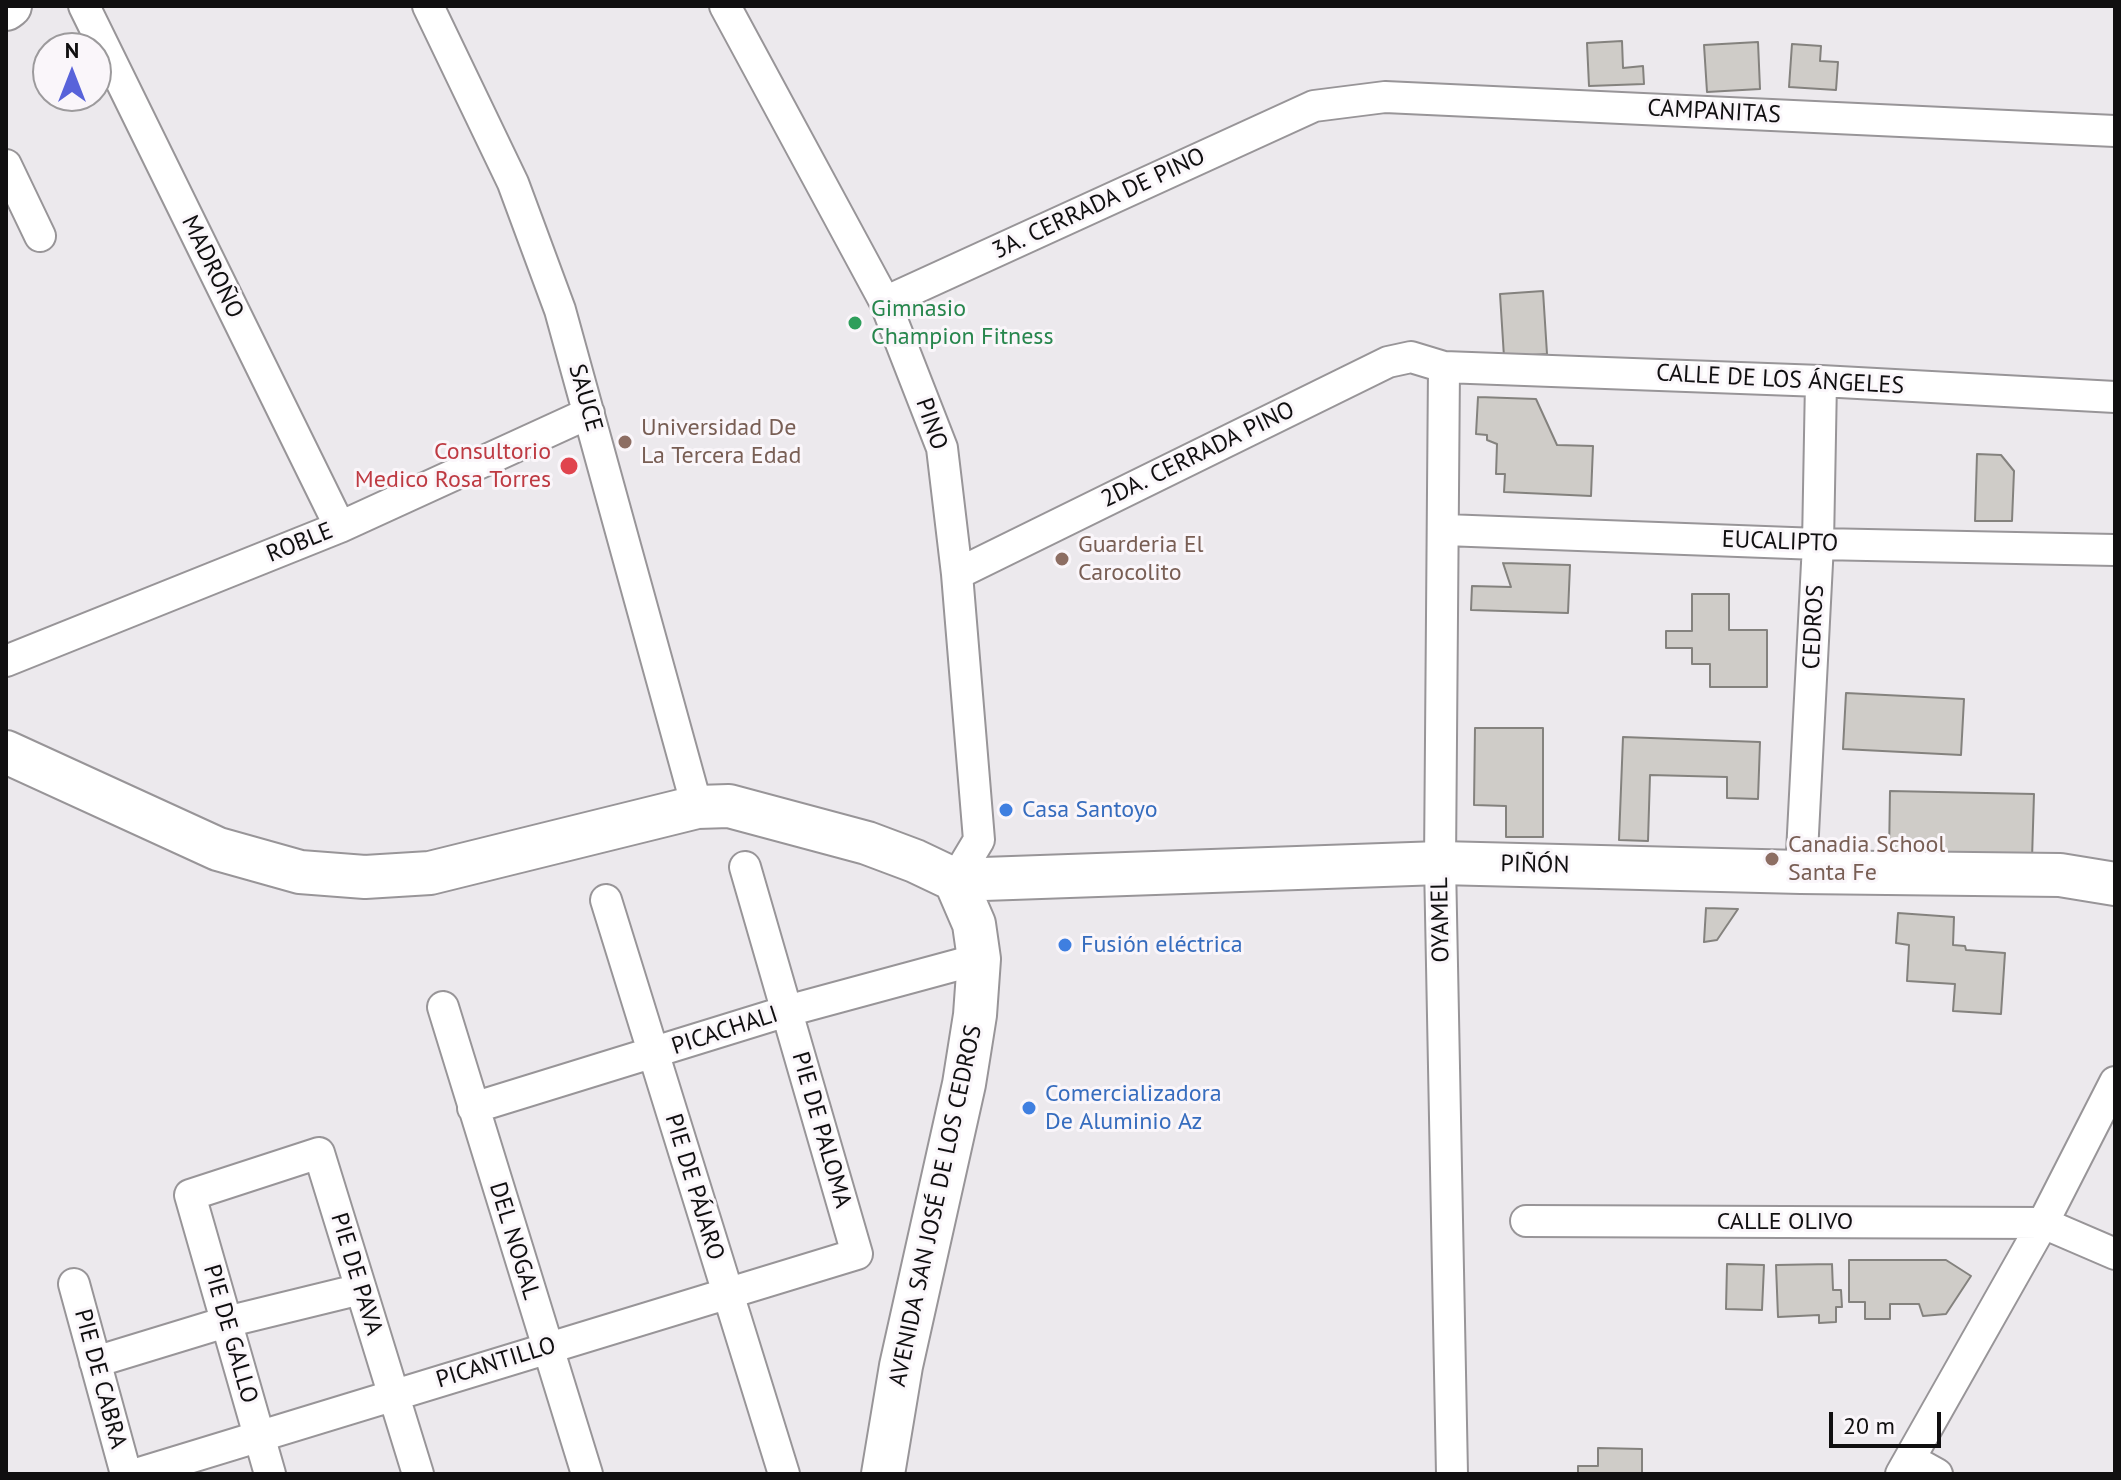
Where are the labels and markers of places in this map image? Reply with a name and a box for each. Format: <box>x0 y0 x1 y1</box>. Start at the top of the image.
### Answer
place label: Gimnasio Champion Fitness <box>871 295 1054 351</box>
marker: Gimnasio Champion Fitness <box>846 314 864 332</box>
place label: Universidad De La Tercera Edad <box>641 414 801 470</box>
marker: Universidad De La Tercera Edad <box>616 433 634 451</box>
place label: Consultorio Medico Rosa Torres <box>355 438 551 494</box>
marker: Consultorio Medico Rosa Torres <box>558 455 580 477</box>
place label: Guarderia El Carocolito <box>1078 531 1204 587</box>
marker: Guarderia El Carocolito <box>1053 550 1071 568</box>
place label: Casa Santoyo <box>1022 796 1158 824</box>
marker: Casa Santoyo <box>997 801 1015 819</box>
place label: Canadia School Santa Fe <box>1788 831 1945 887</box>
marker: Canadia School Santa Fe <box>1763 850 1781 868</box>
place label: Fusión eléctrica <box>1081 931 1243 959</box>
marker: Fusión eléctrica <box>1056 936 1074 954</box>
place label: Comercializadora De Aluminio Az <box>1045 1080 1222 1136</box>
marker: Comercializadora De Aluminio Az <box>1020 1099 1038 1117</box>

